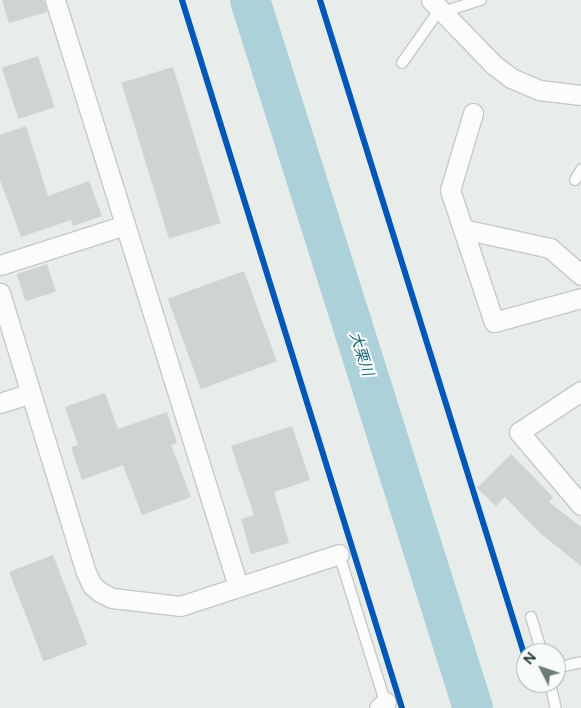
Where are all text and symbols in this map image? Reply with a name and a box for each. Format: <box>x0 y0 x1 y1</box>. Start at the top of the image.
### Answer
water label: 大栗川 <box>345 330 377 378</box>
north arrow <box>516 643 566 693</box>
text: N <box>520 649 540 668</box>

